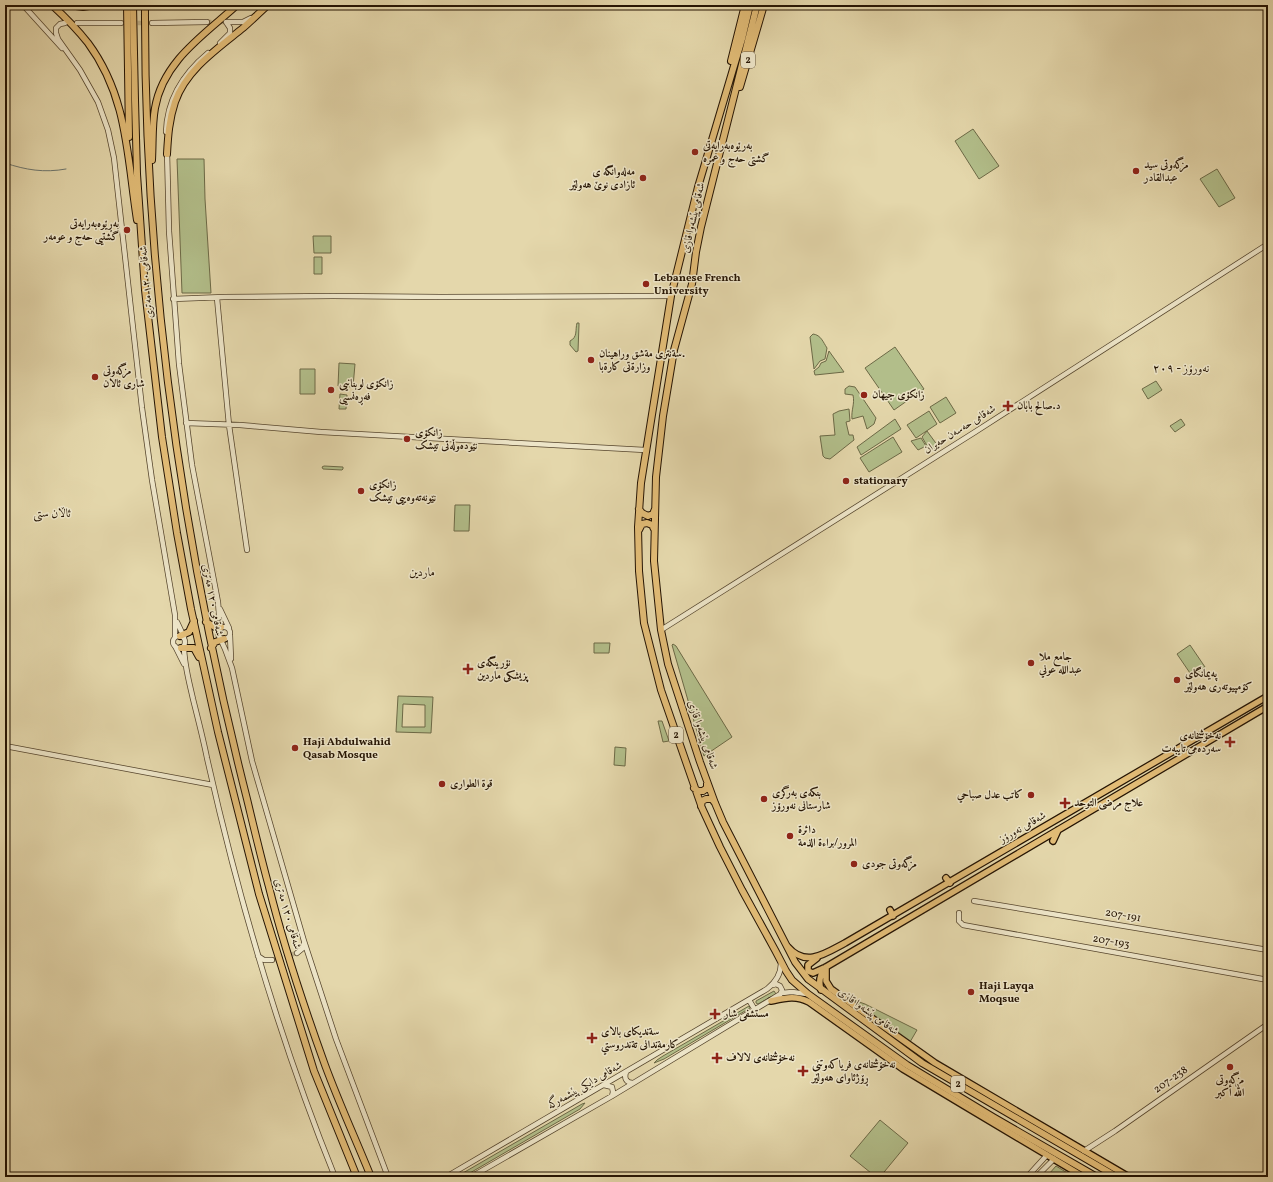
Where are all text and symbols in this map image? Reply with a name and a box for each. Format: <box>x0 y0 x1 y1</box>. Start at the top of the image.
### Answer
road number: 2 <box>741 52 755 68</box>
place label: بەرێوەبەرایەتی گشتی حەج و عمرە <box>702 139 769 168</box>
marker: بەرێوەبەرایەتی گشتی حەج و عمرە <box>690 147 700 157</box>
place label: مزگەوتی سید عبدالقادر <box>1142 156 1189 186</box>
place label: مەلەوانگە ی ئازادی نوێ هەولێر <box>568 164 636 193</box>
marker: مزگەوتی سید عبدالقادر <box>1131 166 1141 176</box>
marker: مەلەوانگە ی ئازادی نوێ هەولێر <box>638 173 648 183</box>
street label: شەقامی پێشەوا قازی <box>679 181 709 255</box>
place label: بەڕێوەبەرایەتی گشتیی حەج و عومەر <box>42 217 119 246</box>
marker: بەڕێوەبەرایەتی گشتیی حەج و عومەر <box>122 225 132 235</box>
street label: شەقامی ١٢٠ مەتری <box>136 245 158 319</box>
place label: Lebanese French University <box>654 271 741 299</box>
marker: Lebanese French University <box>641 279 651 289</box>
place label: سةنترى مةشق وراهينان. وزارةتى كارةبا <box>599 347 685 375</box>
marker: سةنترى مةشق وراهينان. وزارةتى كارةبا <box>586 355 596 365</box>
district label: نەورۆز - ٢٠٩ <box>1153 361 1209 377</box>
place label: مزگەوتی شاری ئالان <box>102 362 145 392</box>
marker: مزگەوتی شاری ئالان <box>90 372 100 382</box>
place label: زانکۆی لوبنانیی فەڕەنسیی <box>339 377 394 406</box>
marker: زانکۆی لوبنانیی فەڕەنسیی <box>326 385 336 395</box>
place label: زانکۆی جیھان <box>872 388 925 403</box>
marker: زانکۆی جیھان <box>859 390 869 400</box>
place label: د.صالح بابان <box>1017 399 1061 416</box>
marker: د.صالح بابان <box>1002 400 1014 412</box>
street label: شەقامی حەسەن حەیران <box>921 402 999 458</box>
place label: زانکۆی نێودەوڵەتی تیشک <box>415 426 477 454</box>
marker: زانکۆی نێودەوڵەتی تیشک <box>402 434 412 444</box>
place label: stationary <box>854 474 909 489</box>
marker: stationary <box>841 476 851 486</box>
place label: زانکۆی نێونەتەوەییی تیشک <box>369 478 436 506</box>
marker: زانکۆی نێونەتەوەییی تیشک <box>356 486 366 496</box>
district label: ئاڵان ستی <box>33 506 71 522</box>
street label: شەقامی ١٢٠ مەتری <box>198 563 226 637</box>
district label: ماردین <box>409 565 435 581</box>
place label: جامع ملا عبدالله عوني <box>1038 650 1082 678</box>
place label: نۆرینگەی پزیشکی ماردین <box>477 655 529 684</box>
marker: جامع ملا عبدالله عوني <box>1026 658 1036 668</box>
marker: نۆرینگەی پزیشکی ماردین <box>462 663 474 675</box>
place label: پەیمانگای کۆمپیوتەری هەولێر <box>1183 666 1252 695</box>
marker: پەیمانگای کۆمپیوتەری هەولێر <box>1172 675 1182 685</box>
street label: شەقامی پێشەوا قازی <box>683 699 721 771</box>
road number: 2 <box>669 727 683 743</box>
place label: نەخۆشخانەی سەردەمی تایبەت <box>1161 729 1221 757</box>
place label: Haji Abdulwahid Qasab Mosque <box>303 735 391 763</box>
marker: نەخۆشخانەی سەردەمی تایبەت <box>1224 736 1236 748</box>
marker: Haji Abdulwahid Qasab Mosque <box>290 743 300 753</box>
place label: قوة الطواری <box>450 777 493 792</box>
marker: قوة الطواری <box>437 779 447 789</box>
place label: بنکەی بەرگری شارستانی نەورۆز <box>770 785 831 814</box>
place label: كاتب عدل صباحي <box>956 788 1023 803</box>
marker: كاتب عدل صباحي <box>1026 790 1036 800</box>
marker: بنکەی بەرگری شارستانی نەورۆز <box>759 794 769 804</box>
place label: علاج مرضى التوحد <box>1074 796 1144 812</box>
marker: علاج مرضى التوحد <box>1059 797 1071 809</box>
street label: شەقامی نەورۆز <box>996 809 1049 848</box>
place label: دائرة المرور/براءة الذمة <box>798 823 857 851</box>
marker: دائرة المرور/براءة الذمة <box>785 831 795 841</box>
place label: مزگەوتی جودی <box>862 855 917 872</box>
marker: مزگەوتی جودی <box>849 859 859 869</box>
street label: شەقامی ١٢٠ مەتری <box>270 877 304 951</box>
street label: 207-191 <box>1104 905 1142 927</box>
street label: 207-193 <box>1091 931 1131 953</box>
place label: Haji Layqa Moqsue <box>979 979 1034 1007</box>
street label: شەقامی پێشەوا قازی <box>834 985 902 1039</box>
marker: Haji Layqa Moqsue <box>966 987 976 997</box>
place label: مستشفى شار <box>722 1007 769 1022</box>
marker: مستشفى شار <box>709 1008 721 1020</box>
place label: سةنديكاى بالاى كارمةندانى تةندروستي <box>601 1025 679 1055</box>
marker: سةنديكاى بالاى كارمةندانى تةندروستي <box>586 1032 598 1044</box>
place label: نەخۆشخانەی لالاف <box>726 1051 795 1066</box>
marker: نەخۆشخانەی لالاف <box>711 1052 723 1064</box>
street label: شەقامی دایکی پێشمەرگە <box>544 1057 625 1113</box>
place label: نەخۆشخانەی فریاکەوتنی ڕۆژئاوای هەولێر <box>810 1057 895 1087</box>
marker: مزگەوتی الله أكبر <box>1225 1062 1235 1072</box>
street label: 207-238 <box>1151 1063 1191 1097</box>
marker: نەخۆشخانەی فریاکەوتنی ڕۆژئاوای هەولێر <box>797 1065 809 1077</box>
place label: مزگەوتی الله أكبر <box>1214 1071 1244 1101</box>
road number: 2 <box>951 1076 965 1092</box>

